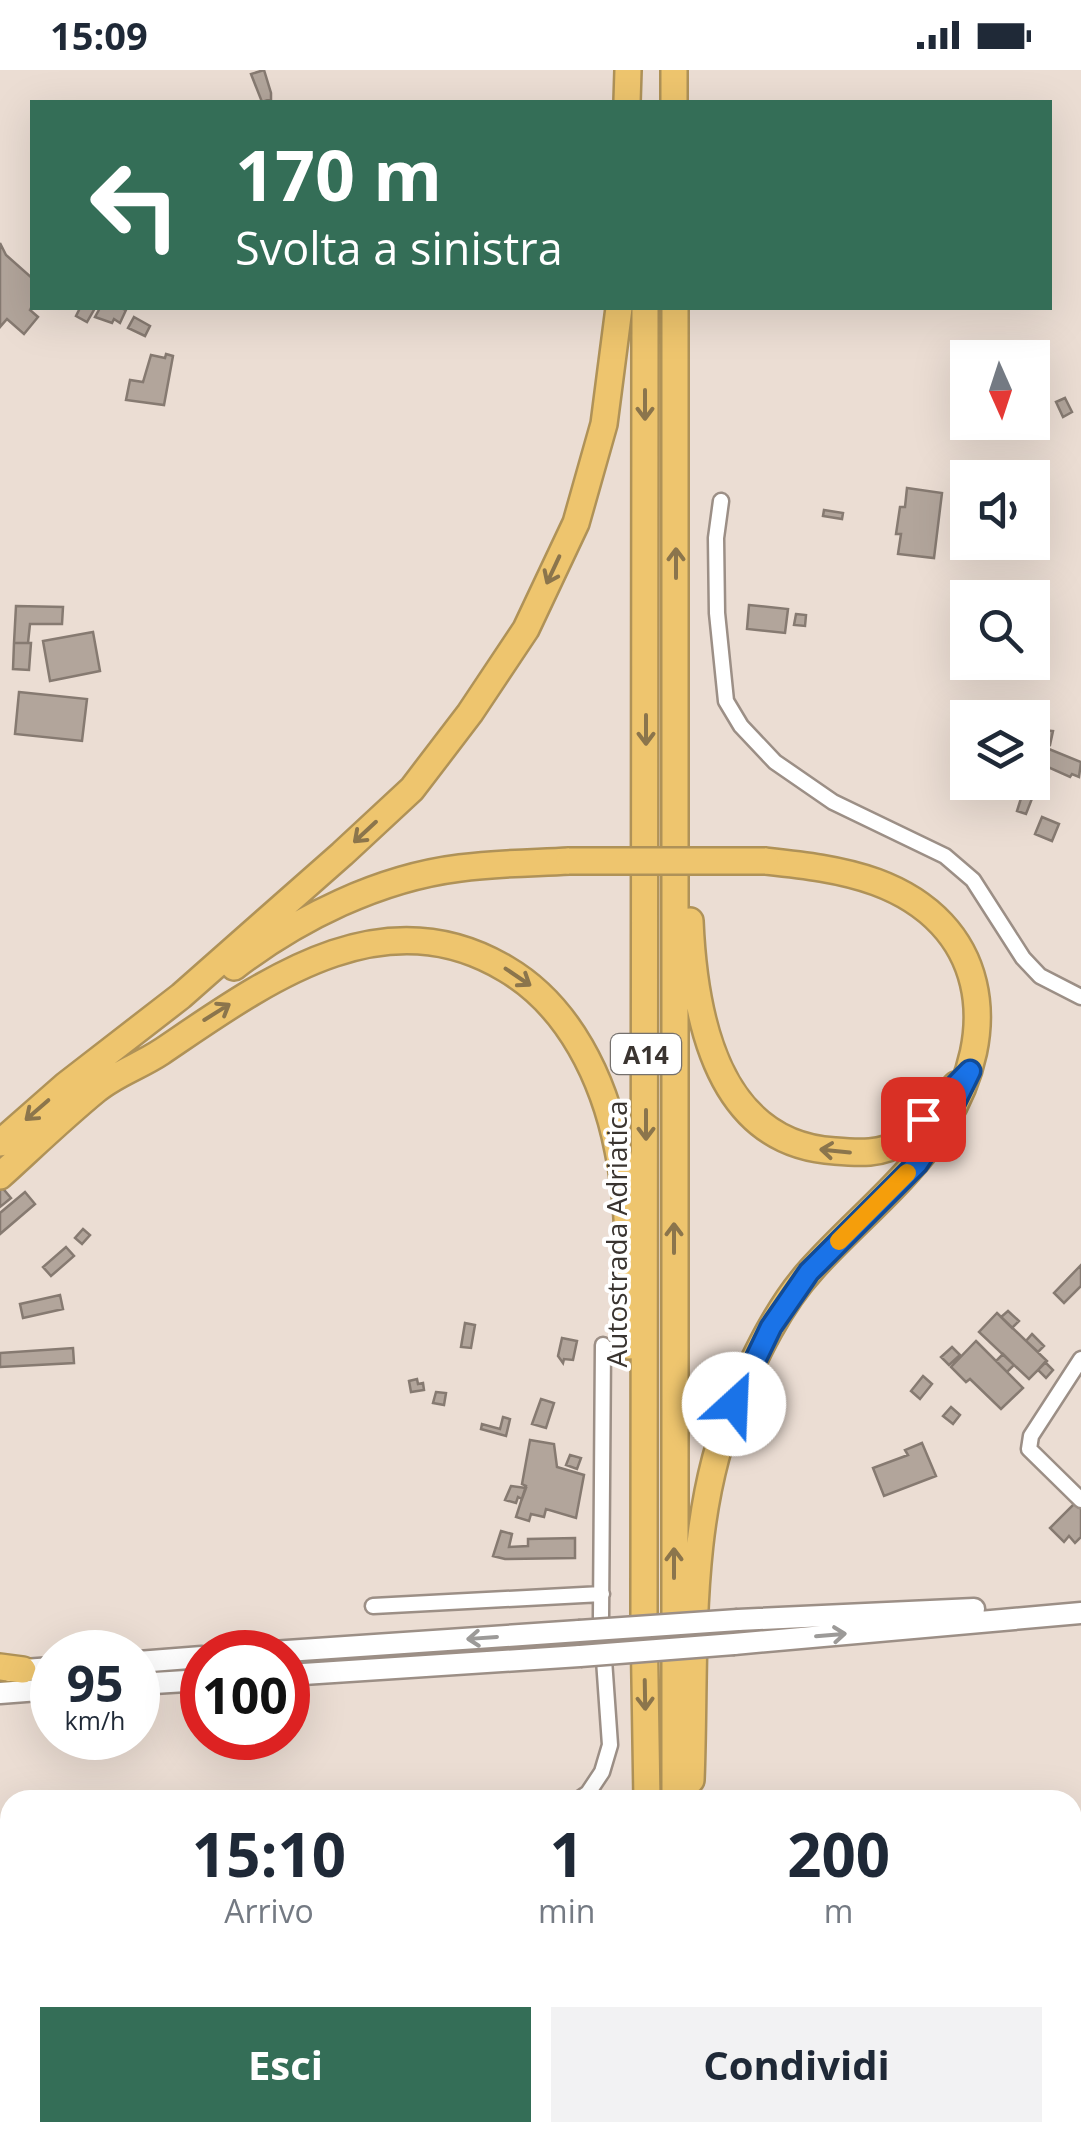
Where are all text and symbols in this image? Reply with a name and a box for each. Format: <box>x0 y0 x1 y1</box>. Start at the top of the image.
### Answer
text: 15:09 <box>50 9 148 61</box>
text: 170 m <box>235 126 442 222</box>
icon: left <box>70 140 200 270</box>
text: Svolta a sinistra <box>235 217 563 278</box>
north arrow <box>950 340 1050 440</box>
map controls <box>950 340 1050 800</box>
one-way arrow <box>636 388 654 420</box>
button: sound <box>950 460 1050 560</box>
one-way arrow <box>666 547 686 580</box>
one-way arrow <box>543 554 562 584</box>
button: search <box>950 580 1050 680</box>
button: layers <box>950 700 1050 800</box>
one-way arrow <box>636 712 656 745</box>
one-way arrow <box>353 820 378 843</box>
one-way arrow <box>503 966 531 987</box>
one-way arrow <box>202 1002 230 1023</box>
road number: A14 <box>611 1034 681 1074</box>
pin <box>881 1077 966 1162</box>
icon: arrive <box>896 1092 951 1147</box>
one-way arrow <box>25 1098 51 1120</box>
street label: Autostrada Adriatica <box>597 1101 635 1367</box>
one-way arrow <box>636 1108 656 1140</box>
one-way arrow <box>819 1141 851 1160</box>
one-way arrow <box>664 1222 684 1254</box>
position arrow <box>682 1352 786 1456</box>
one-way arrow <box>664 1547 684 1580</box>
one-way arrow <box>815 1625 847 1644</box>
one-way arrow <box>467 1629 499 1648</box>
speed limit sign: 100 <box>180 1630 310 1760</box>
text: 95 <box>66 1649 124 1717</box>
one-way arrow <box>636 1678 655 1710</box>
text: km/h <box>65 1703 125 1737</box>
text: 15:10 <box>192 1813 346 1895</box>
text: 1 <box>550 1813 584 1895</box>
text: 200 <box>787 1813 890 1895</box>
text: Arrivo <box>224 1889 314 1932</box>
text: min <box>538 1889 595 1932</box>
text: m <box>824 1889 853 1932</box>
button: Esci <box>40 2007 531 2122</box>
button: Condividi <box>551 2007 1042 2122</box>

